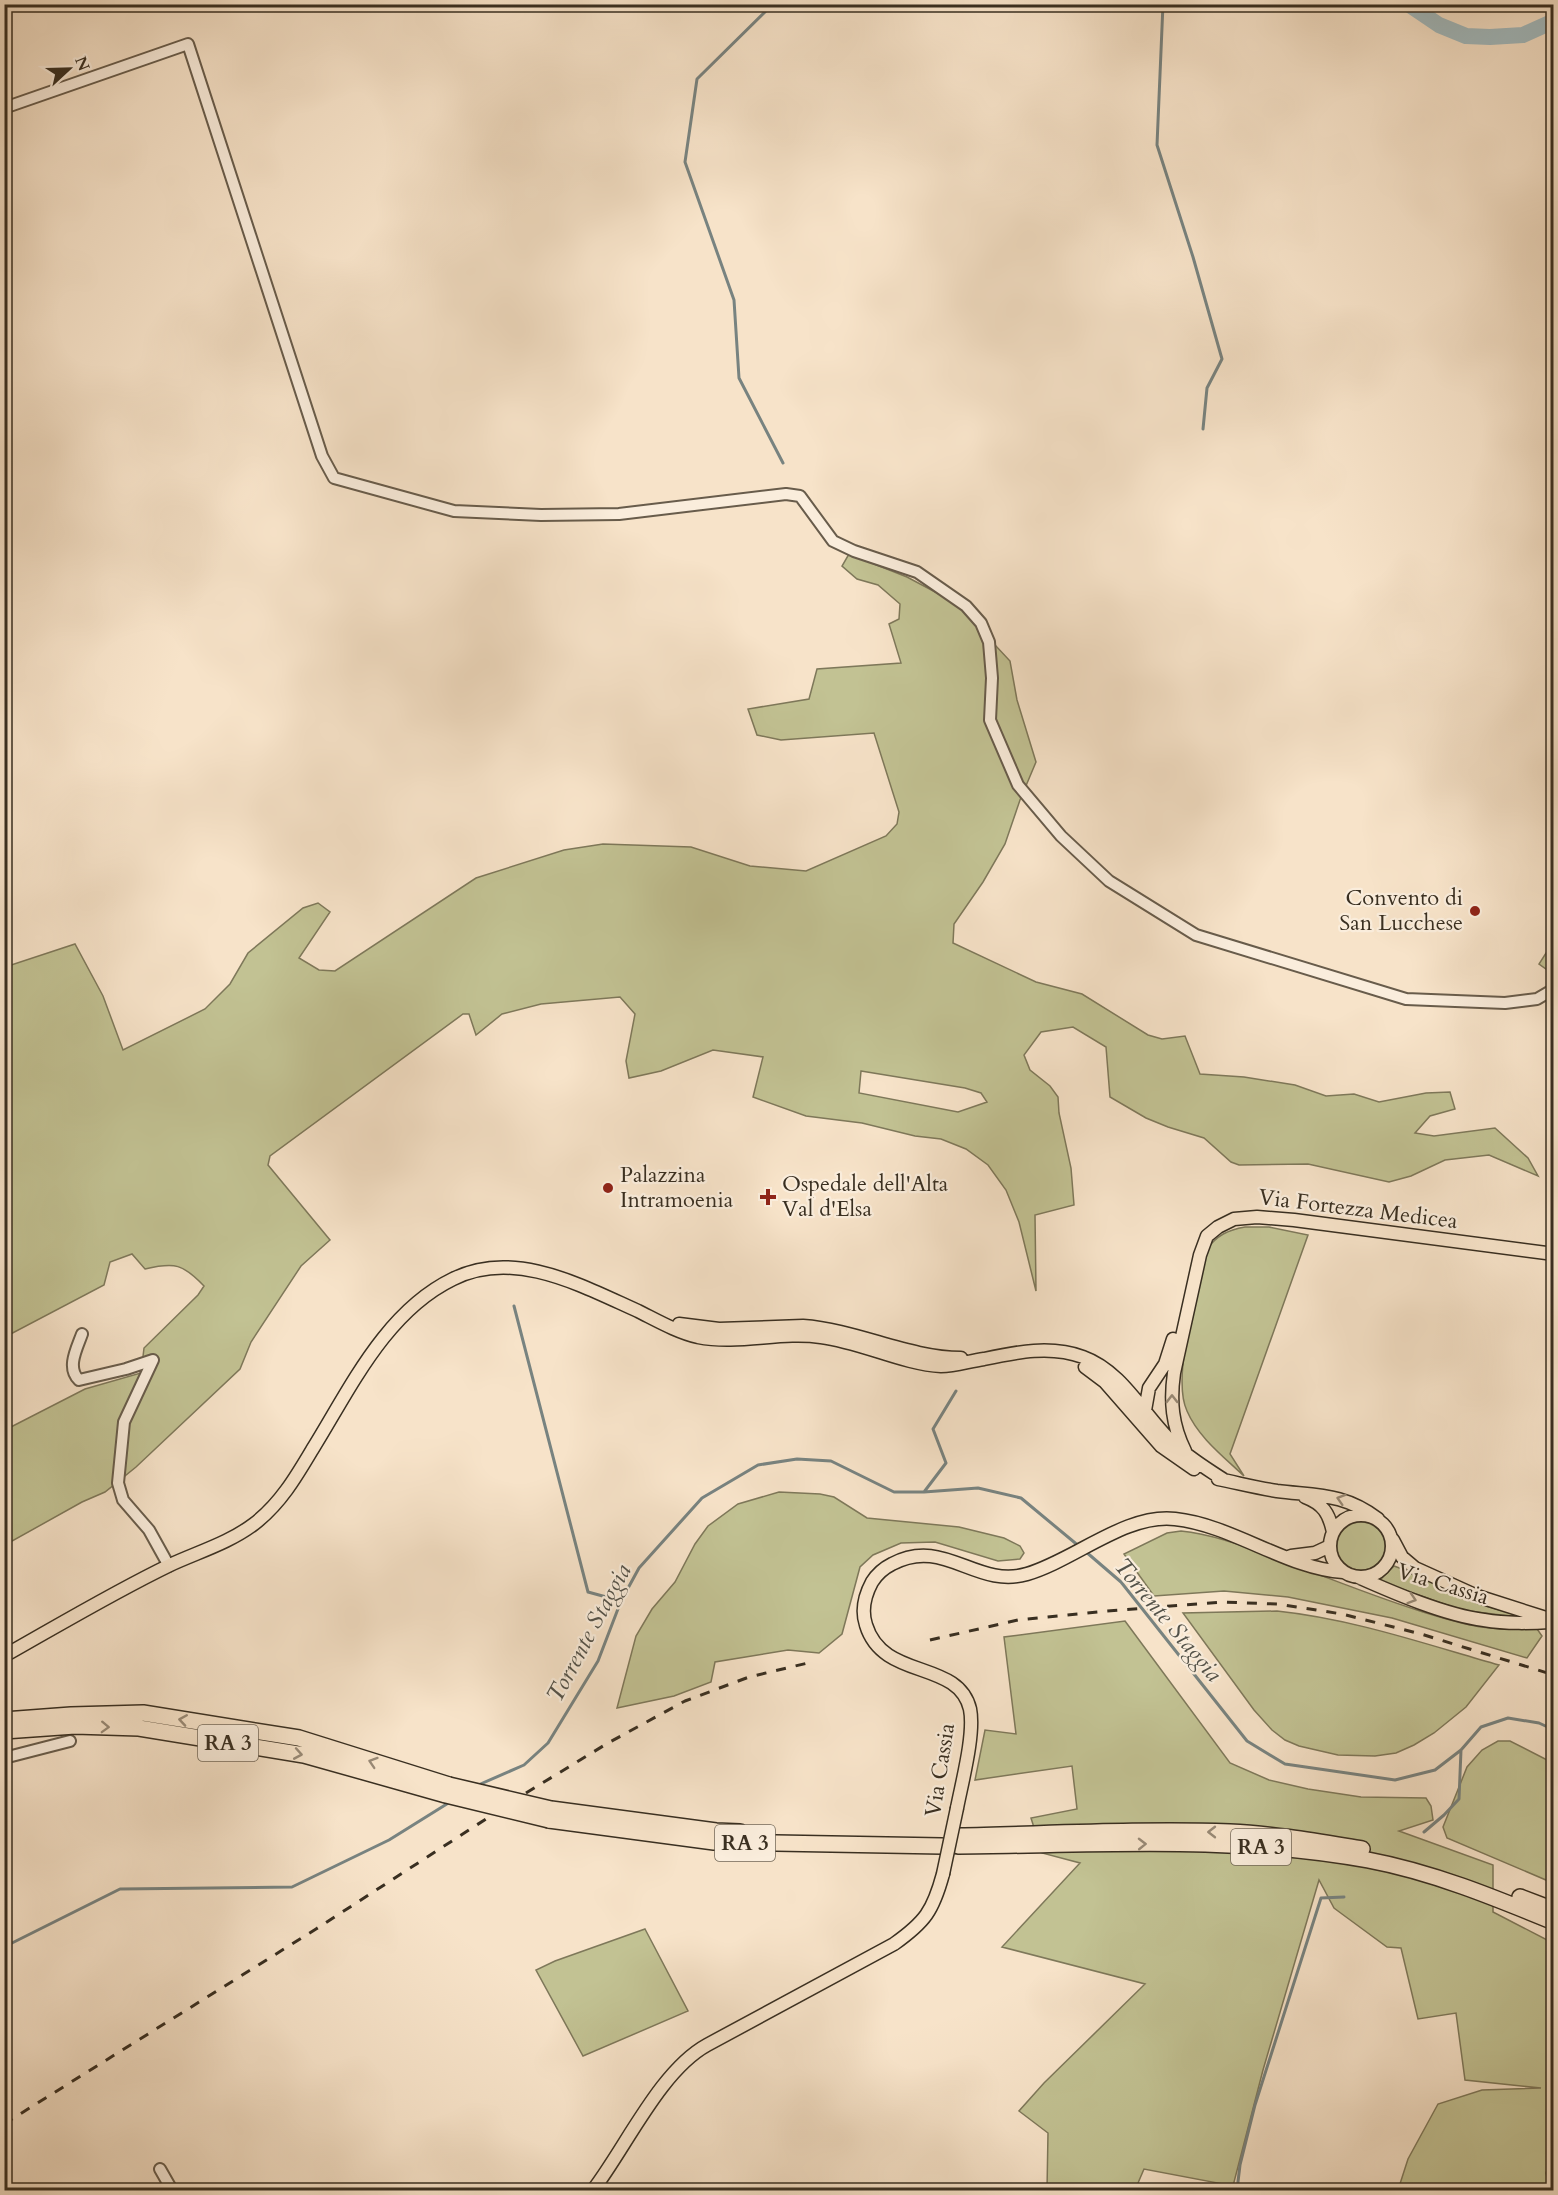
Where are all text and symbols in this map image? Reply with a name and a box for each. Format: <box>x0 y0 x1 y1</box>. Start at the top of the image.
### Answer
north arrow <box>39 39 99 99</box>
text: N <box>69 53 95 74</box>
place label: Convento di San Lucchese <box>1339 883 1463 938</box>
marker: Convento di San Lucchese <box>1468 904 1482 918</box>
place label: Palazzina Intramoenia <box>620 1160 734 1215</box>
place label: Ospedale dell'Alta Val d'Elsa <box>782 1169 949 1224</box>
marker: Palazzina Intramoenia <box>601 1181 615 1195</box>
street label: Via Fortezza Medicea <box>1257 1182 1460 1236</box>
marker: Ospedale dell'Alta Val d'Elsa <box>759 1188 777 1206</box>
one-way arrow <box>1166 1394 1178 1403</box>
one-way arrow <box>1336 1494 1347 1506</box>
water label: Torrente Staggia <box>1106 1551 1230 1689</box>
street label: Via Cassia <box>1393 1556 1493 1612</box>
water label: Torrente Staggia <box>539 1558 640 1708</box>
one-way arrow <box>1406 1592 1417 1604</box>
one-way arrow <box>178 1714 187 1726</box>
street label: Via Cassia <box>918 1720 962 1819</box>
one-way arrow <box>100 1721 109 1733</box>
road number: RA 3 <box>198 1725 258 1761</box>
one-way arrow <box>292 1747 302 1760</box>
one-way arrow <box>368 1756 379 1769</box>
road number: RA 3 <box>715 1825 775 1861</box>
one-way arrow <box>1208 1826 1217 1838</box>
road number: RA 3 <box>1231 1829 1291 1865</box>
one-way arrow <box>1138 1838 1147 1850</box>

